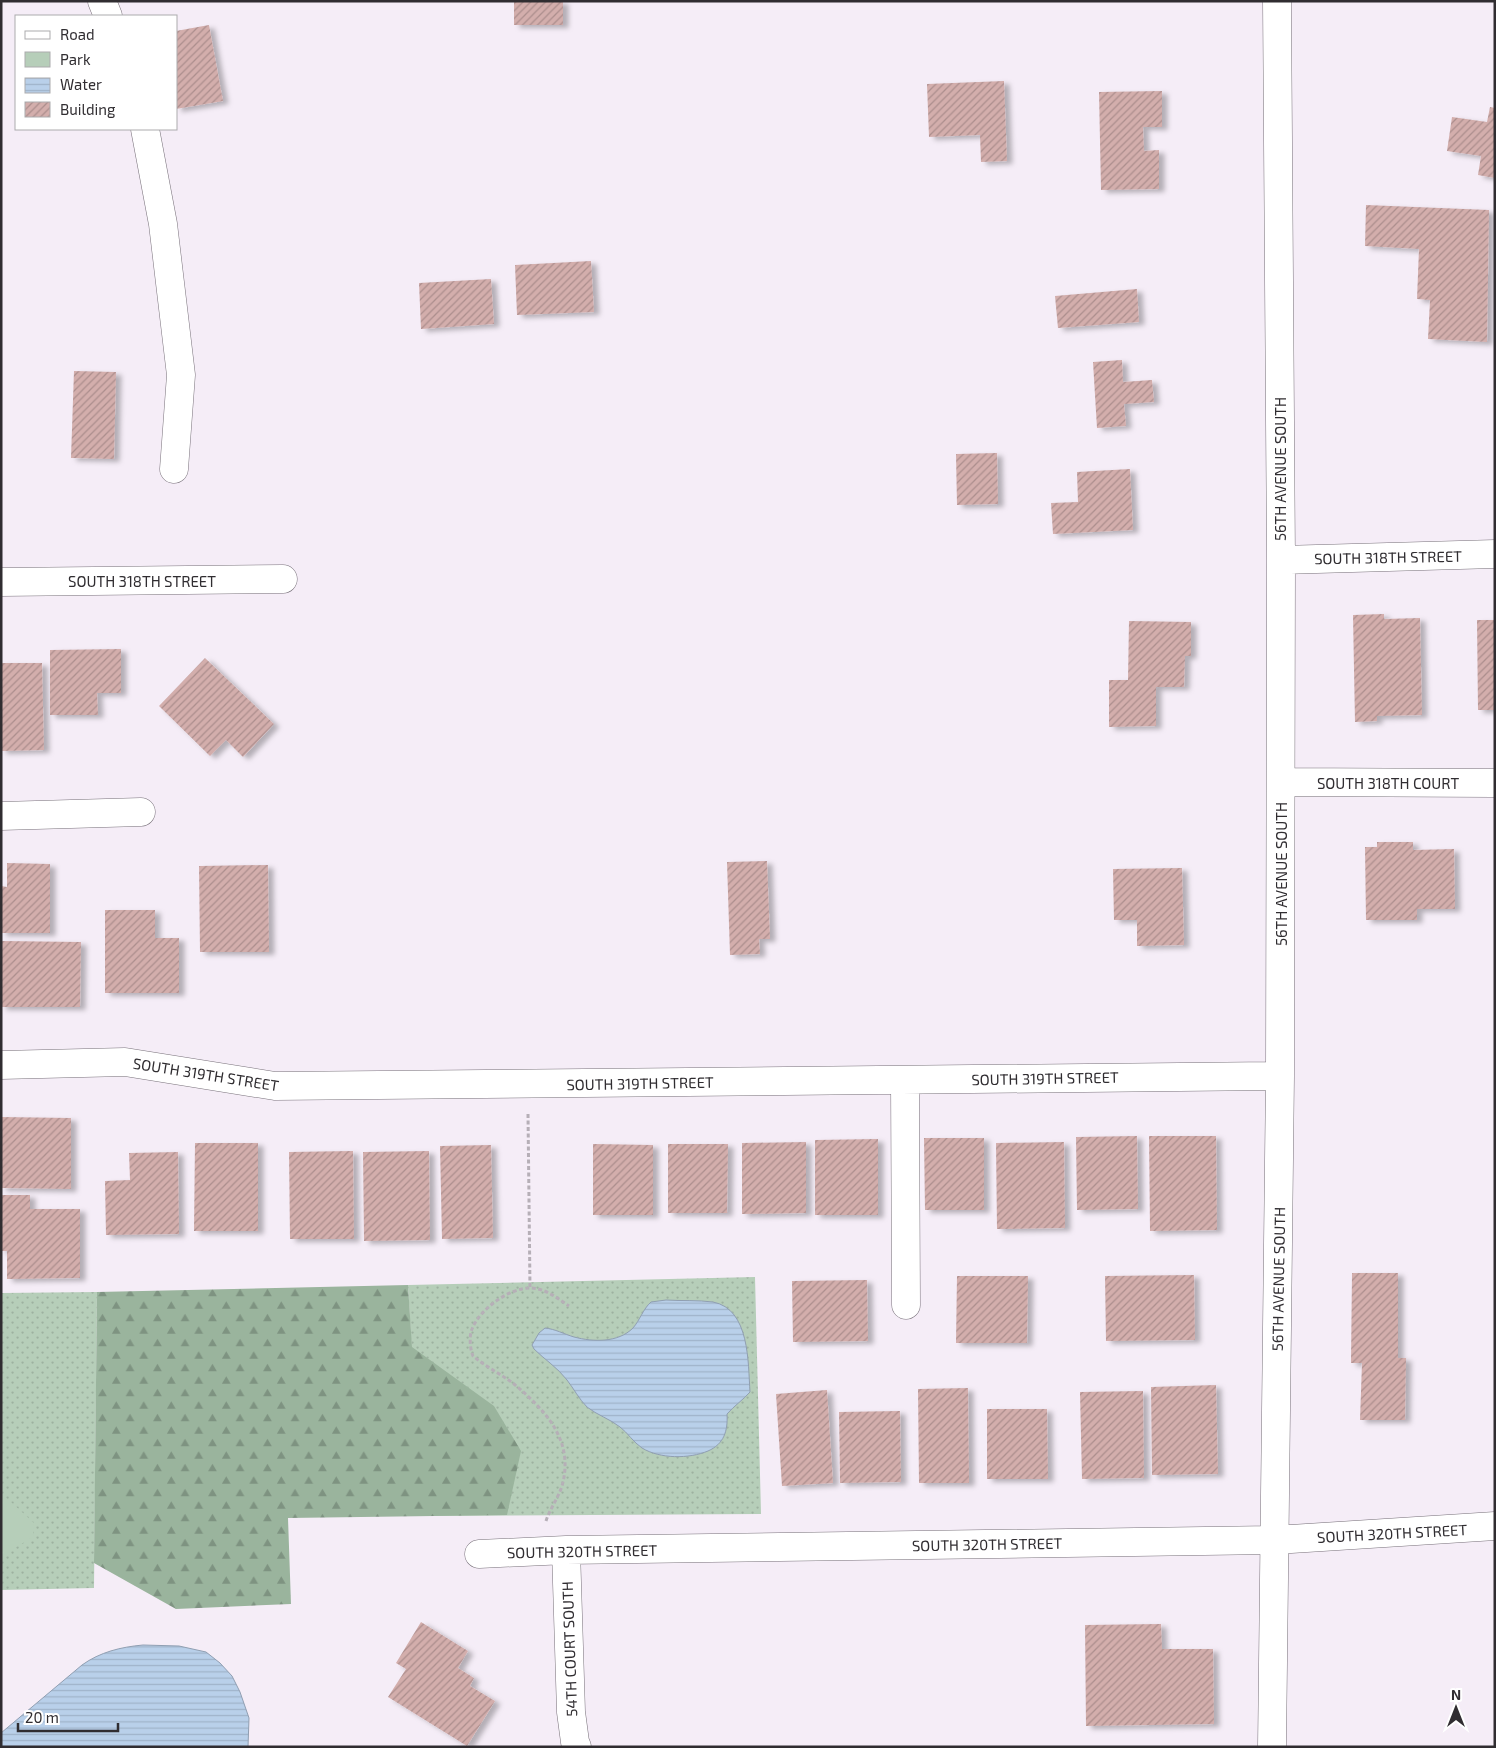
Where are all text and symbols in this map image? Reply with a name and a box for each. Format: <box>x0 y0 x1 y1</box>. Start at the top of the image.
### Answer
legend <box>15 15 178 130</box>
text: Road <box>60 25 95 43</box>
text: Park <box>60 50 91 68</box>
text: Water <box>60 75 102 93</box>
text: Building <box>60 100 116 118</box>
street label: 56TH AVENUE SOUTH <box>1271 397 1289 541</box>
street label: SOUTH 318TH STREET <box>1314 547 1462 567</box>
street label: SOUTH 318TH STREET <box>68 572 216 590</box>
street label: SOUTH 318TH COURT <box>1317 774 1459 792</box>
street label: 56TH AVENUE SOUTH <box>1272 802 1290 946</box>
street label: SOUTH 319TH STREET <box>132 1054 280 1094</box>
street label: SOUTH 319TH STREET <box>971 1068 1119 1088</box>
street label: SOUTH 319TH STREET <box>566 1073 714 1093</box>
street label: 56TH AVENUE SOUTH <box>1268 1207 1288 1351</box>
street label: SOUTH 320TH STREET <box>1316 1520 1468 1546</box>
street label: SOUTH 320TH STREET <box>912 1534 1063 1554</box>
street label: SOUTH 320TH STREET <box>507 1541 658 1561</box>
street label: 54TH COURT SOUTH <box>558 1581 580 1717</box>
north arrow <box>1431 1683 1481 1733</box>
text: N <box>1451 1686 1461 1703</box>
scale bar <box>18 1700 118 1732</box>
text: 20 m <box>25 1708 59 1726</box>

